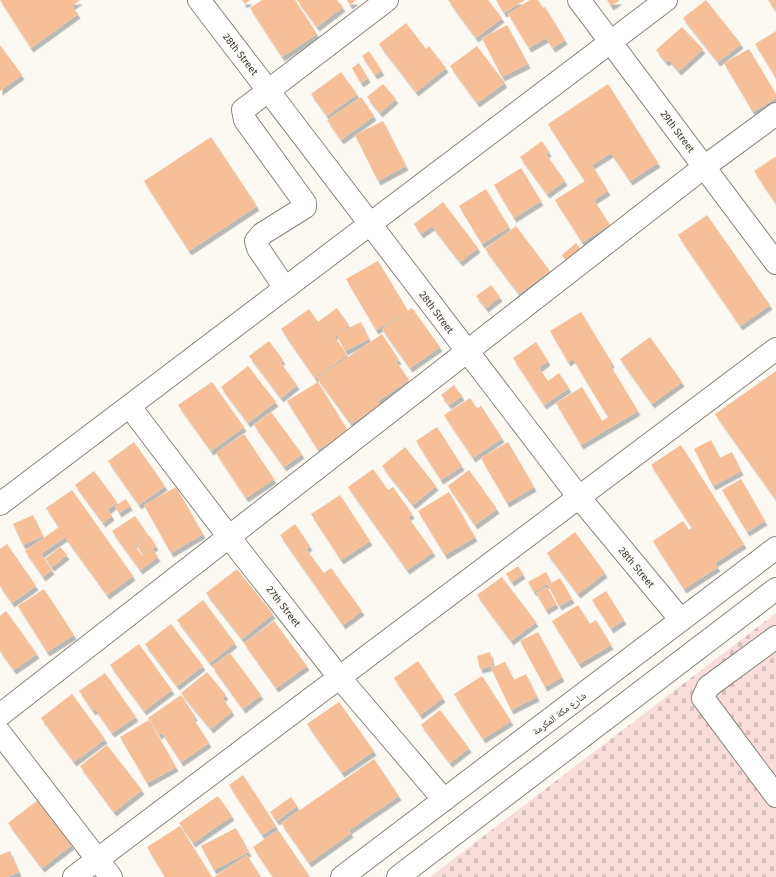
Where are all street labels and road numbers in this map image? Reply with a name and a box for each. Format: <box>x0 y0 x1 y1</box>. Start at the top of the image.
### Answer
street label: 28th Street <box>220 31 260 78</box>
street label: 29th Street <box>658 108 697 155</box>
street label: 28th Street <box>416 289 456 336</box>
street label: 28th Street <box>616 545 657 591</box>
street label: 27th Street <box>264 584 303 630</box>
street label: شارع مكة المكرمة <box>530 689 589 738</box>

